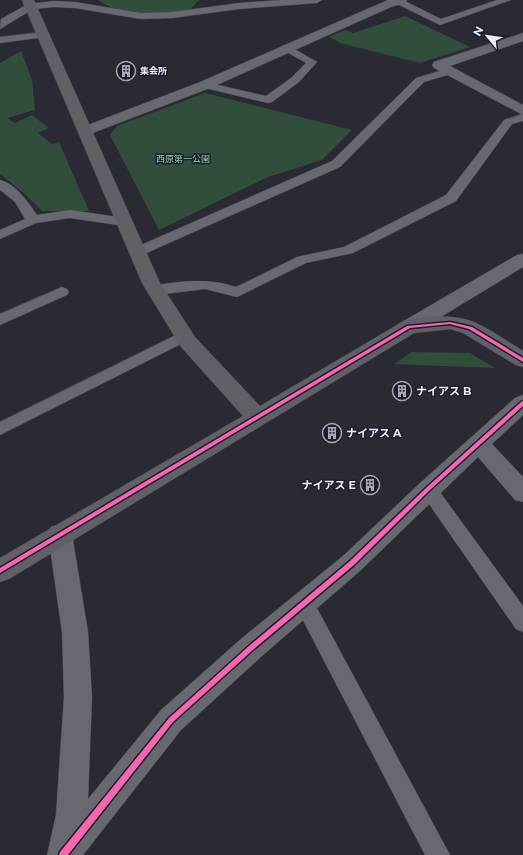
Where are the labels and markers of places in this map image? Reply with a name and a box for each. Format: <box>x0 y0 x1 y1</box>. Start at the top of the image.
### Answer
building icon: 集会所 <box>115 60 137 82</box>
place label: 集会所 <box>140 65 167 76</box>
building icon: ナイアス B <box>391 380 413 402</box>
place label: ナイアス B <box>416 384 472 398</box>
building icon: ナイアス A <box>321 422 343 444</box>
place label: ナイアス A <box>346 426 402 440</box>
building icon: ナイアス E <box>359 474 381 496</box>
place label: ナイアス E <box>302 478 356 492</box>

